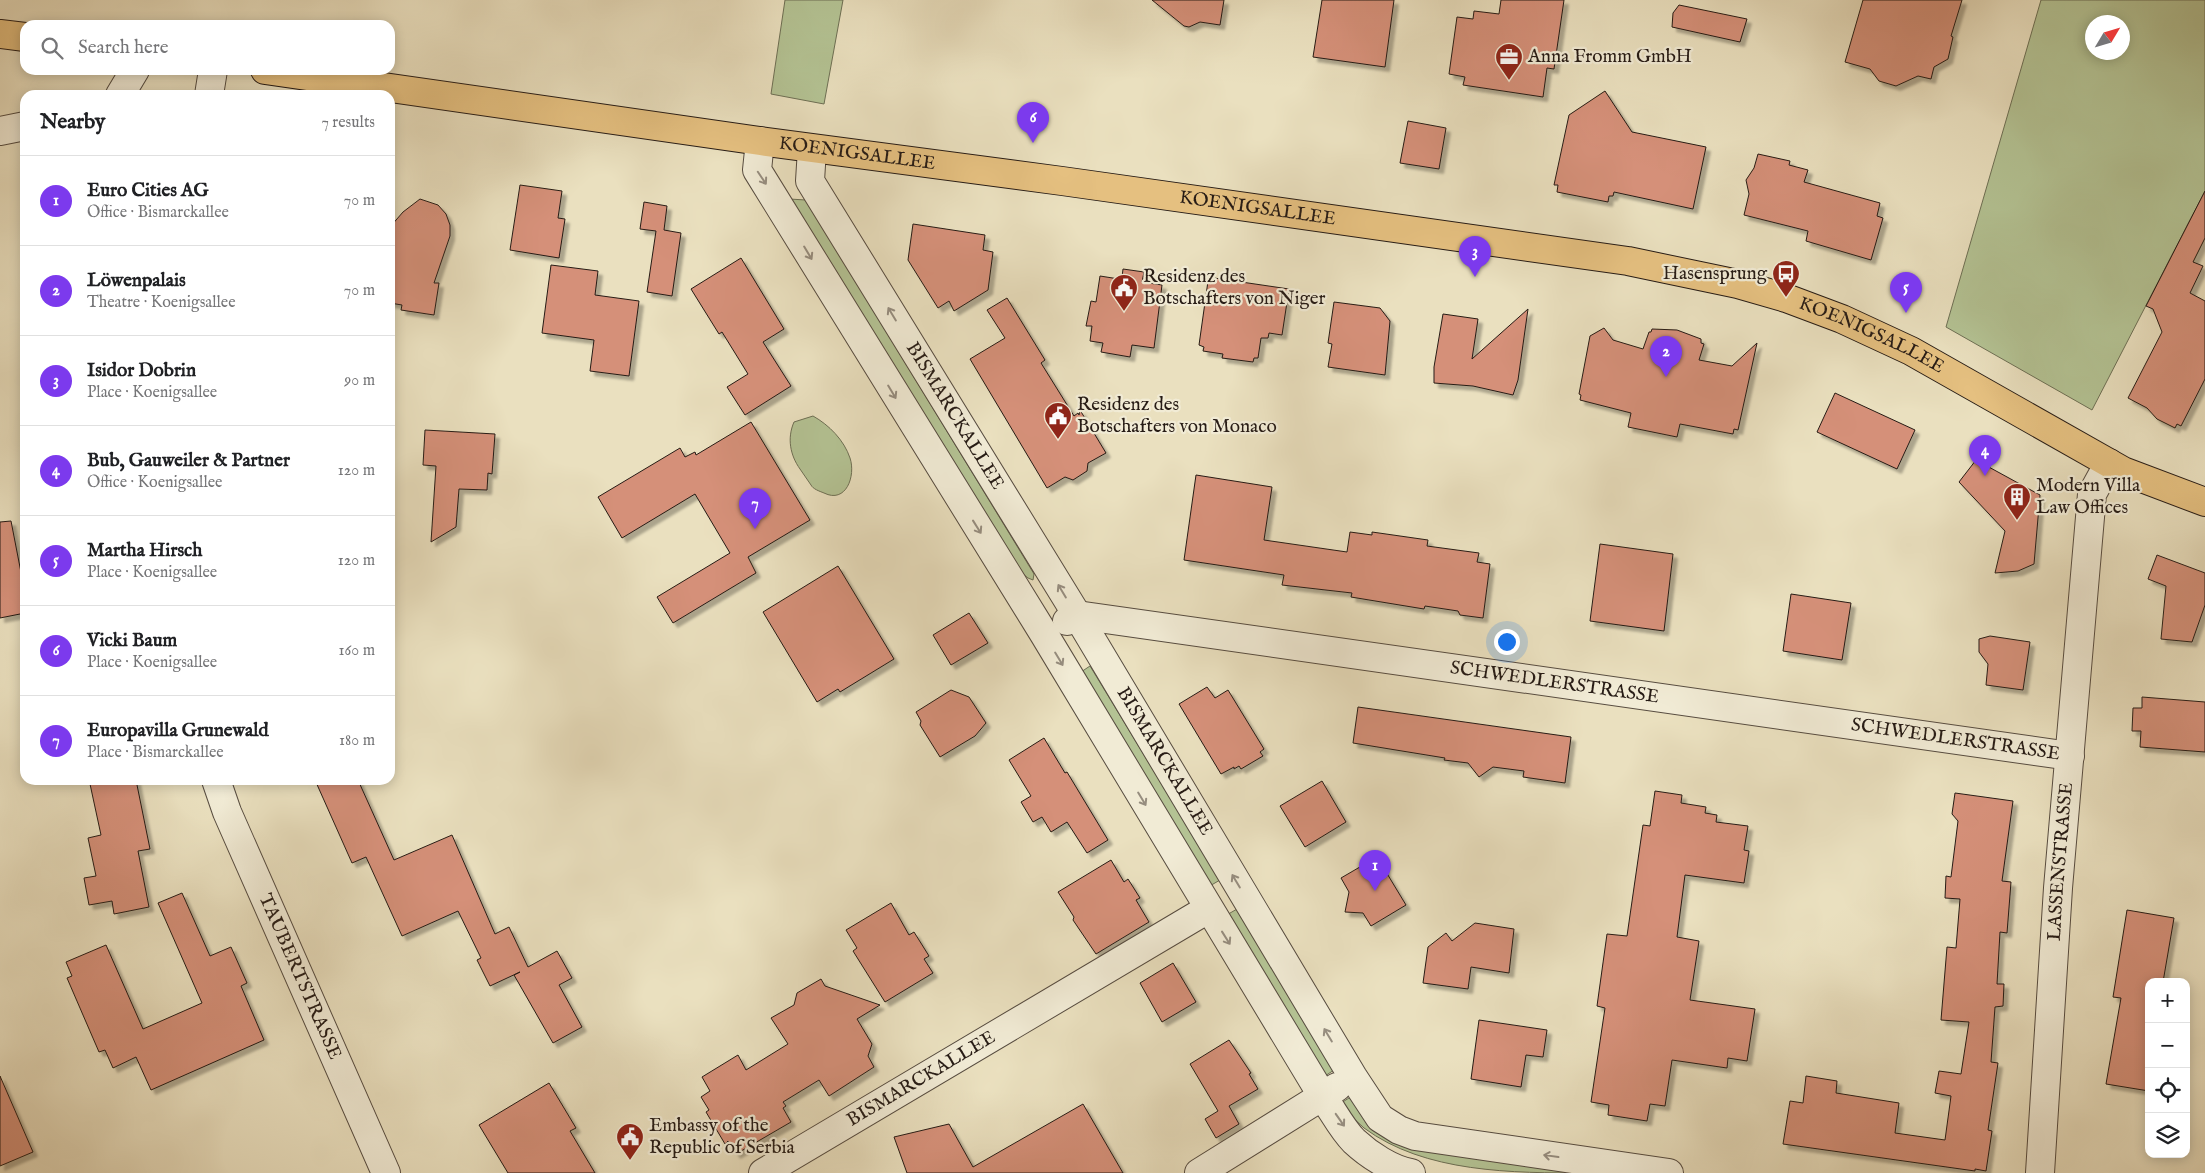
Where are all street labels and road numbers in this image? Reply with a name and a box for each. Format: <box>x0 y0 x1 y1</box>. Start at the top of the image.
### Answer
street label: KOENIGSALLEE <box>777 132 937 176</box>
street label: KOENIGSALLEE <box>1178 186 1337 232</box>
street label: KOENIGSALLEE <box>1795 292 1948 379</box>
street label: BISMARCKALLEE <box>900 338 1009 494</box>
street label: SCHWEDLERSTRASSE <box>1449 656 1660 709</box>
street label: BISMARCKALLEE <box>1111 683 1218 840</box>
street label: SCHWEDLERSTRASSE <box>1850 713 2061 766</box>
street label: LASSENSTRASSE <box>2043 782 2079 942</box>
street label: TAUBERTSTRASSE <box>253 890 347 1063</box>
street label: BISMARCKALLEE <box>843 1026 1000 1132</box>

